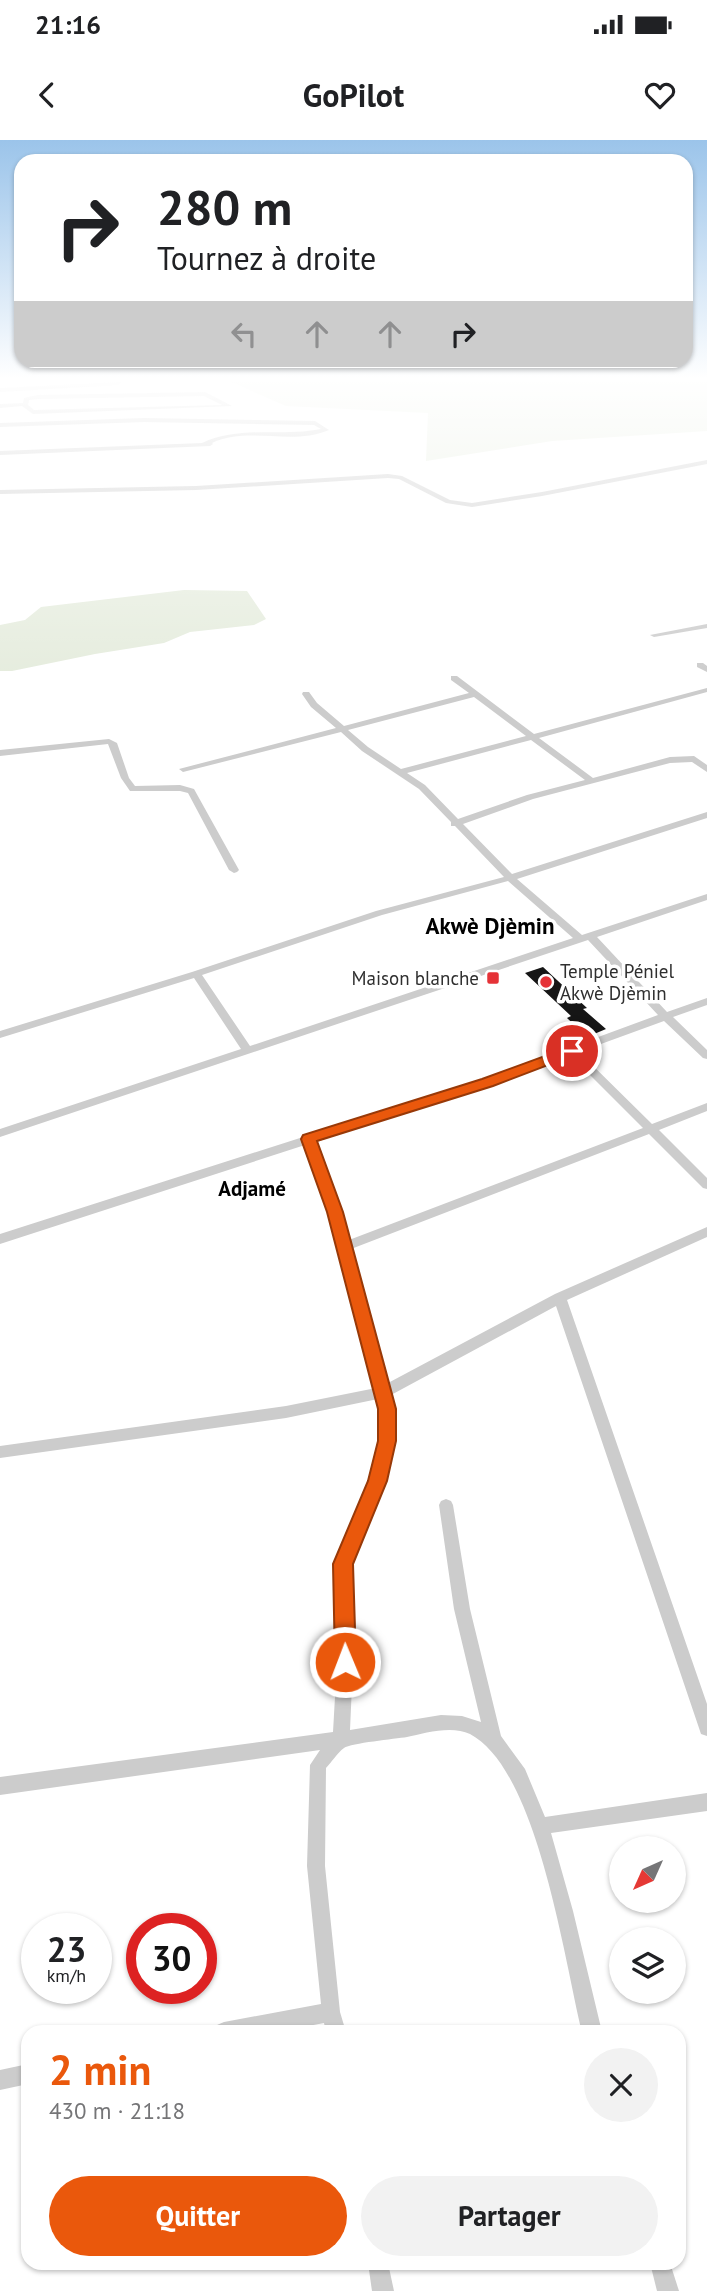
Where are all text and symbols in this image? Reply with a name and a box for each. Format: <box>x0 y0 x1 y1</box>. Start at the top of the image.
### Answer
text: 21:16 <box>35 8 101 41</box>
text: GoPilot <box>303 74 404 116</box>
icon: back <box>28 76 66 114</box>
icon: heart <box>641 76 679 114</box>
text: 280 m <box>157 175 292 239</box>
icon: right <box>42 182 133 273</box>
text: Tournez à droite <box>157 237 376 279</box>
icon: left <box>225 315 263 353</box>
icon: ahead <box>298 315 336 353</box>
icon: ahead <box>371 315 409 353</box>
icon: right <box>444 315 482 353</box>
district label: Akwè Djèmin <box>425 911 555 940</box>
place label: Temple Péniel Akwè Djèmin <box>560 959 674 1005</box>
place label: Maison blanche <box>352 966 479 990</box>
marker: Maison blanche <box>485 970 501 986</box>
marker: Temple Péniel Akwè Djèmin <box>538 974 554 990</box>
pin <box>542 1021 602 1081</box>
icon: arrive <box>553 1032 591 1070</box>
district label: Adjamé <box>218 1175 286 1202</box>
position arrow <box>308 1625 382 1699</box>
north arrow <box>609 1836 686 1913</box>
map controls <box>609 1836 686 2004</box>
speed limit sign: 30 <box>126 1913 217 2004</box>
text: 23 <box>47 1926 86 1972</box>
button: layers <box>609 1927 686 2004</box>
text: km/h <box>47 1964 86 1987</box>
text: 2 min <box>49 2042 151 2097</box>
button: close <box>584 2048 658 2122</box>
text: 430 m · 21:18 <box>49 2096 185 2125</box>
button: Quitter <box>49 2176 347 2256</box>
button: Partager <box>361 2176 658 2256</box>

